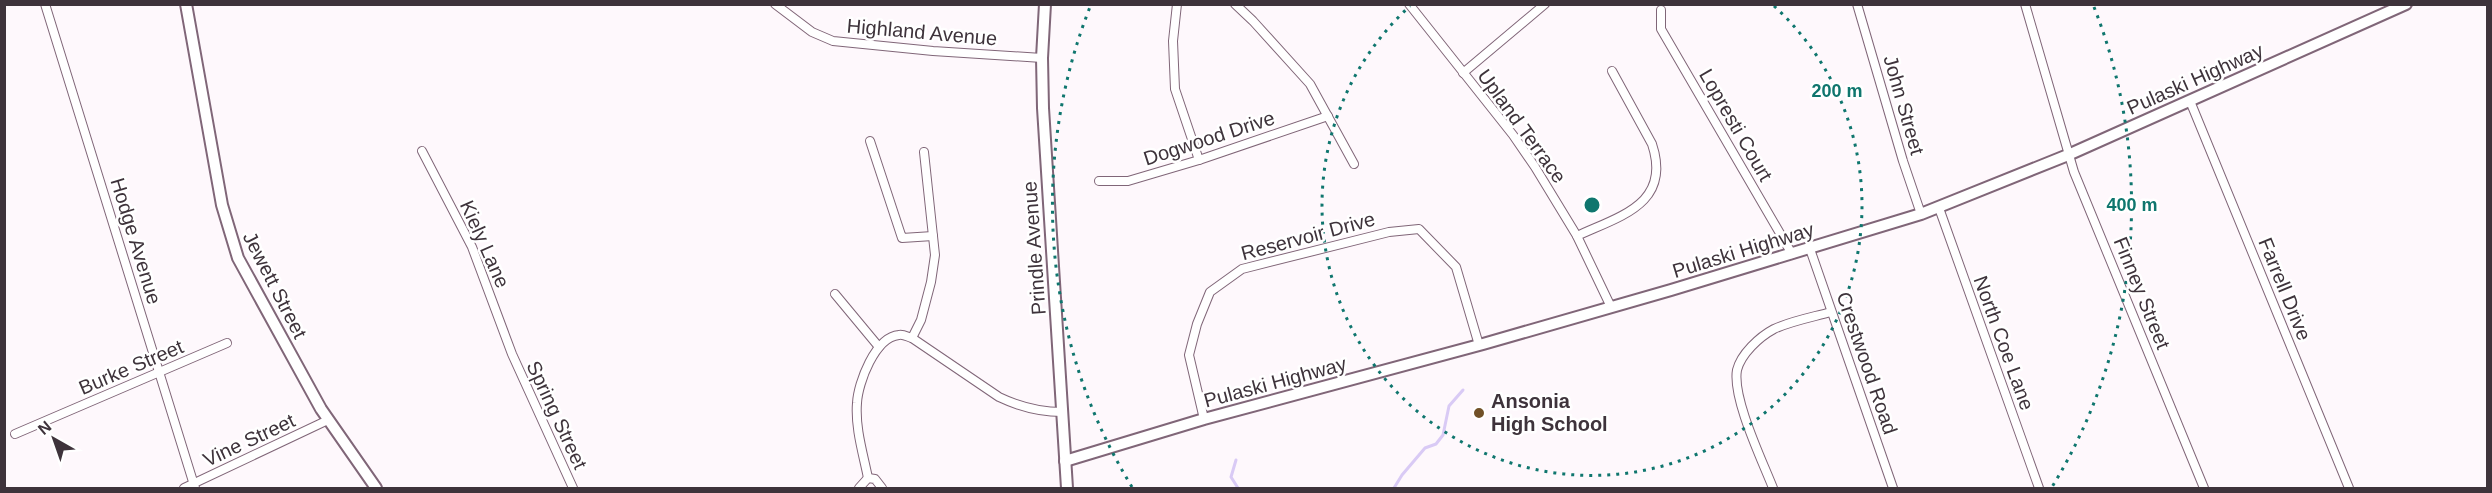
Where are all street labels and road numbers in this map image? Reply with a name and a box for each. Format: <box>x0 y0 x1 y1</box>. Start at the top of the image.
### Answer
street label: Highland Avenue <box>846 14 998 50</box>
street label: Pulaski Highway <box>2124 39 2266 119</box>
street label: John Street <box>1879 53 1929 158</box>
street label: Upland Terrace <box>1473 65 1571 187</box>
street label: Lopresti Court <box>1695 65 1777 185</box>
street label: Dogwood Drive <box>1141 106 1277 170</box>
street label: Hodge Avenue <box>106 175 166 307</box>
street label: Prindle Avenue <box>1018 180 1050 316</box>
street label: Kiely Lane <box>456 197 514 291</box>
street label: Reservoir Drive <box>1239 208 1377 264</box>
street label: Pulaski Highway <box>1670 218 1816 282</box>
street label: Jewett Street <box>239 228 311 342</box>
street label: Finney Street <box>2110 234 2175 353</box>
street label: Farrell Drive <box>2254 234 2316 344</box>
street label: North Coe Lane <box>1970 273 2038 413</box>
street label: Crestwood Road <box>1832 289 1902 437</box>
street label: Burke Street <box>76 335 187 399</box>
street label: Pulaski Highway <box>1201 352 1349 412</box>
street label: Spring Street <box>522 357 592 473</box>
street label: Vine Street <box>200 409 299 471</box>

